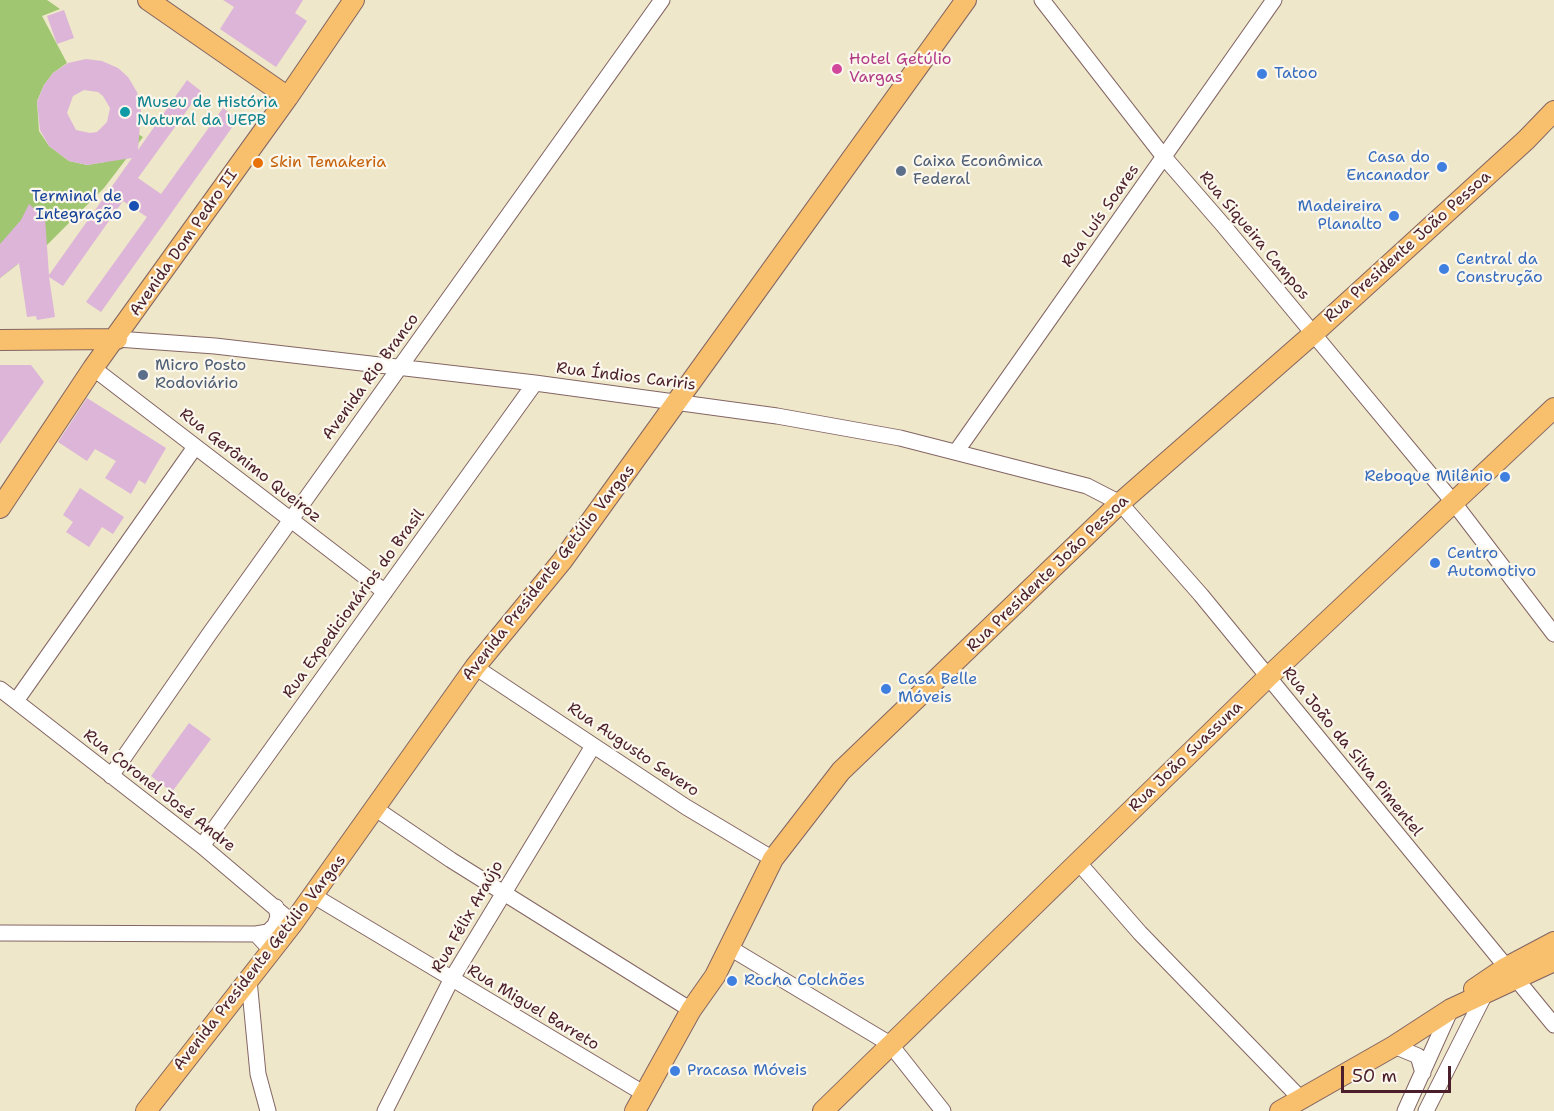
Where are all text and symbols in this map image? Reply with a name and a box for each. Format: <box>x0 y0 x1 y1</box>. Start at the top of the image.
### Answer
place label: Hotel Getúlio Vargas <box>849 50 952 88</box>
marker: Hotel Getúlio Vargas <box>830 62 844 76</box>
place label: Tatoo <box>1274 64 1318 84</box>
marker: Tatoo <box>1255 67 1269 81</box>
place label: Museu de História Natural da UEPB <box>137 93 278 131</box>
marker: Museu de História Natural da UEPB <box>118 105 132 119</box>
place label: Casa do Encanador <box>1346 148 1430 186</box>
place label: Caixa Econômica Federal <box>913 152 1043 190</box>
place label: Skin Temakeria <box>270 153 386 173</box>
marker: Skin Temakeria <box>251 156 265 170</box>
marker: Casa do Encanador <box>1435 160 1449 174</box>
street label: Rua Luís Soares <box>1058 161 1144 271</box>
marker: Caixa Econômica Federal <box>894 164 908 178</box>
street label: Avenida Dom Pedro II <box>126 166 242 320</box>
street label: Rua Presidente João Pessoa <box>1321 167 1495 327</box>
street label: Rua Siqueira Campos <box>1195 168 1313 304</box>
place label: Terminal de Integração <box>31 187 122 225</box>
place label: Madeireira Planalto <box>1298 197 1382 235</box>
marker: Terminal de Integração <box>127 199 141 213</box>
marker: Madeireira Planalto <box>1387 209 1401 223</box>
place label: Central da Construção <box>1456 250 1543 288</box>
marker: Central da Construção <box>1437 262 1451 276</box>
street label: Avenida Rio Branco <box>319 310 423 444</box>
place label: Micro Posto Rodoviário <box>155 356 246 394</box>
street label: Rua Índios Cariris <box>555 359 697 395</box>
marker: Micro Posto Rodoviário <box>136 368 150 382</box>
street label: Rua Gerônimo Queiroz <box>175 405 325 527</box>
street label: Avenida Presidente Getúlio Vargas <box>459 461 639 685</box>
place label: Reboque Milênio <box>1364 467 1493 487</box>
marker: Reboque Milênio <box>1498 470 1512 484</box>
street label: Rua Presidente João Pessoa <box>963 492 1133 656</box>
street label: Rua Expedicionários do Brasil <box>279 506 429 702</box>
place label: Centro Automotivo <box>1447 544 1536 582</box>
marker: Centro Automotivo <box>1428 556 1442 570</box>
street label: Rua João da Silva Pimentel <box>1278 663 1426 841</box>
place label: Casa Belle Móveis <box>898 670 977 708</box>
marker: Casa Belle Móveis <box>879 682 893 696</box>
street label: Rua João Suassuna <box>1125 698 1247 816</box>
street label: Rua Augusto Severo <box>563 699 703 801</box>
street label: Rua Coronel José Andre <box>79 726 239 856</box>
street label: Avenida Presidente Getúlio Vargas <box>170 851 350 1075</box>
street label: Rua Félix Araújo <box>428 858 508 976</box>
street label: Rua Miguel Barreto <box>464 961 602 1055</box>
place label: Rocha Colchões <box>744 971 865 991</box>
marker: Rocha Colchões <box>725 974 739 988</box>
scale bar <box>1344 1054 1454 1092</box>
place label: Pracasa Móveis <box>687 1061 807 1081</box>
marker: Pracasa Móveis <box>668 1064 682 1078</box>
text: 50 m <box>1352 1064 1397 1088</box>

